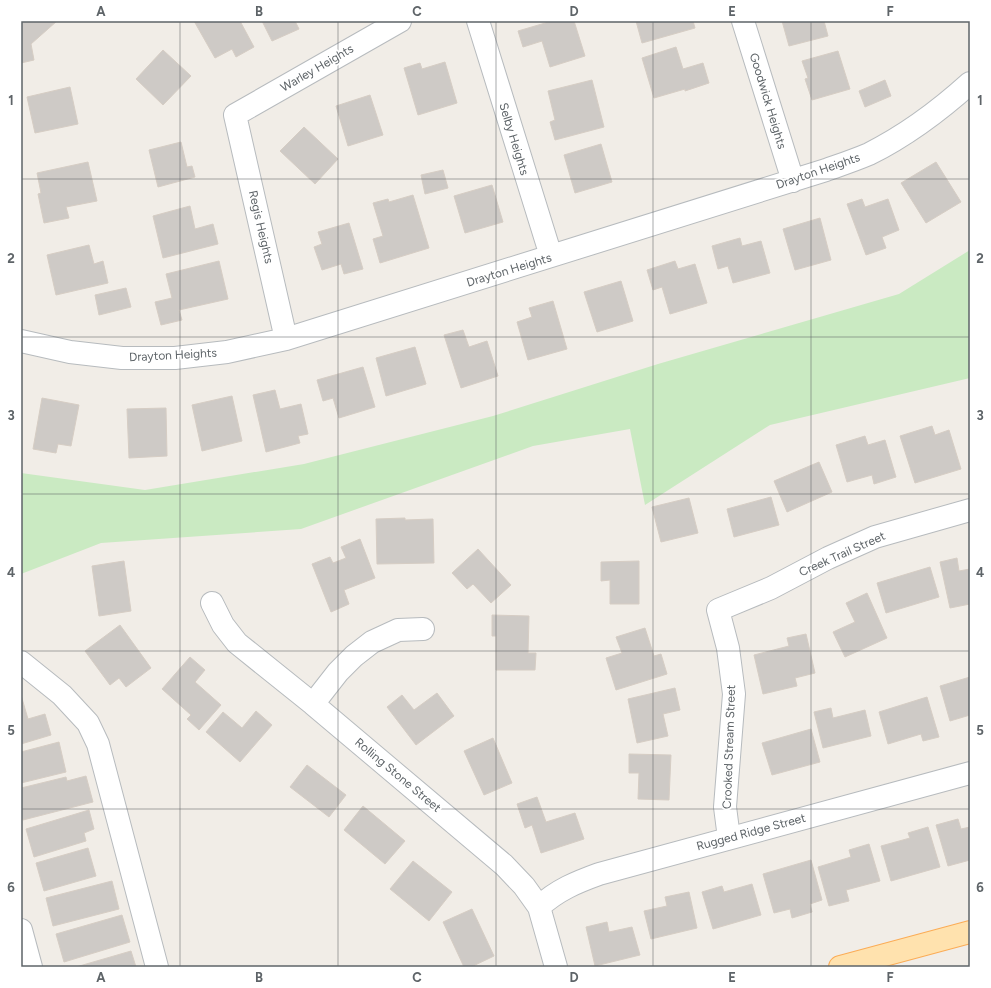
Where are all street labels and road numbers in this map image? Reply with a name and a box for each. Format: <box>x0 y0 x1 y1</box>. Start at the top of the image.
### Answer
street label: Warley Heights <box>278 41 356 94</box>
street label: Goodwick Heights <box>747 51 789 151</box>
street label: Selby Heights <box>496 101 532 177</box>
street label: Drayton Heights <box>774 150 862 192</box>
street label: Regis Heights <box>246 189 276 265</box>
street label: Drayton Heights <box>465 250 554 290</box>
street label: Drayton Heights <box>129 346 218 364</box>
street label: Creek Trail Street <box>797 529 888 579</box>
street label: Crooked Stream Street <box>720 684 738 809</box>
street label: Rolling Stone Street <box>352 735 444 815</box>
street label: Rugged Ridge Street <box>695 811 808 853</box>

